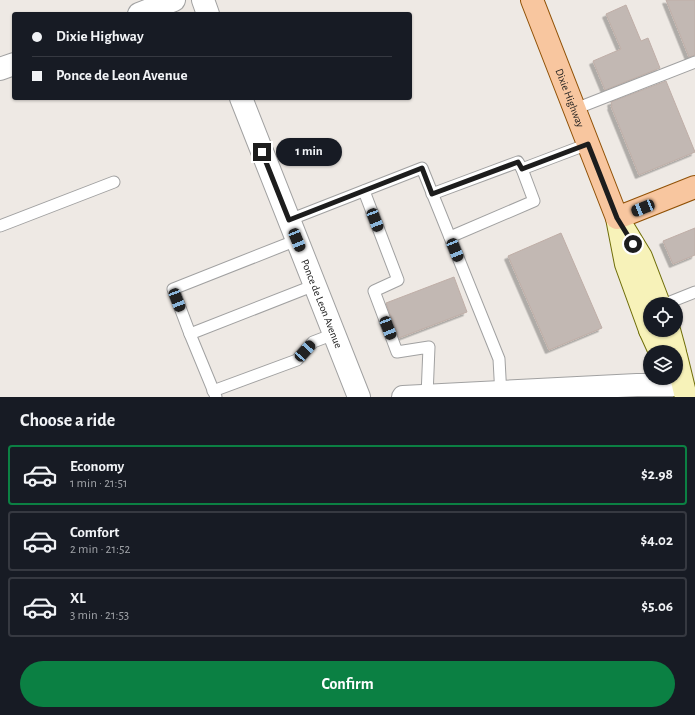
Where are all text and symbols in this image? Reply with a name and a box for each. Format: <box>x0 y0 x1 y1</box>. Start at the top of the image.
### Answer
text: Dixie Highway <box>56 29 144 44</box>
street label: Dixie Highway <box>554 67 587 129</box>
text: Ponce de Leon Avenue <box>56 68 188 83</box>
callout: 1 min <box>276 138 342 166</box>
route end <box>253 143 271 161</box>
text: 1 min <box>295 145 323 158</box>
car <box>630 198 656 218</box>
car <box>365 207 385 233</box>
car <box>287 227 307 253</box>
route start <box>624 235 642 253</box>
car <box>445 237 465 263</box>
street label: Ponce de Leon Avenue <box>300 258 345 350</box>
car <box>167 287 187 313</box>
map controls <box>643 297 683 385</box>
button: locate <box>643 297 683 337</box>
car <box>378 315 398 341</box>
car <box>293 338 317 364</box>
button: layers <box>643 345 683 385</box>
text: Choose a ride <box>20 412 115 430</box>
icon: car <box>22 457 58 493</box>
text: Economy <box>70 459 124 474</box>
text: $2.98 <box>641 467 673 482</box>
text: 1 min · 21:51 <box>70 477 127 490</box>
icon: car <box>22 523 58 559</box>
text: Comfort <box>70 525 119 540</box>
text: $4.02 <box>640 533 673 548</box>
text: 2 min · 21:52 <box>70 543 130 556</box>
icon: car <box>22 589 58 625</box>
text: XL <box>70 591 86 606</box>
text: $5.06 <box>641 599 673 614</box>
text: 3 min · 21:53 <box>70 609 129 622</box>
button: Confirm <box>20 661 675 707</box>

